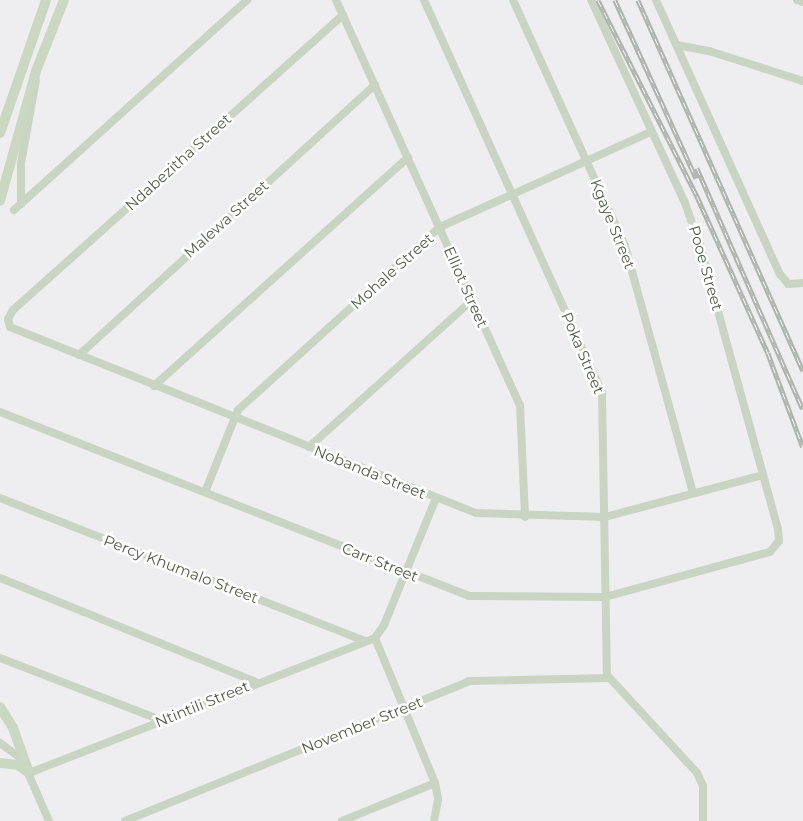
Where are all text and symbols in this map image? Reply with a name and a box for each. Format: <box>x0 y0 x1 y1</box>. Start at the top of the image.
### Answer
street label: Ndabezitha Street <box>121 110 235 214</box>
street label: Malewa Street <box>180 176 272 262</box>
street label: Kgaye Street <box>587 176 639 272</box>
street label: Pooe Street <box>685 223 727 313</box>
street label: Mohale Street <box>347 229 437 313</box>
street label: Elliot Street <box>440 244 492 330</box>
street label: Poka Street <box>558 309 608 397</box>
street label: Nobanda Street <box>311 441 429 503</box>
street label: Percy Khumalo Street <box>101 531 261 607</box>
street label: Carr Street <box>339 539 421 585</box>
street label: Ntintili Street <box>152 677 252 731</box>
street label: November Street <box>299 693 425 757</box>

